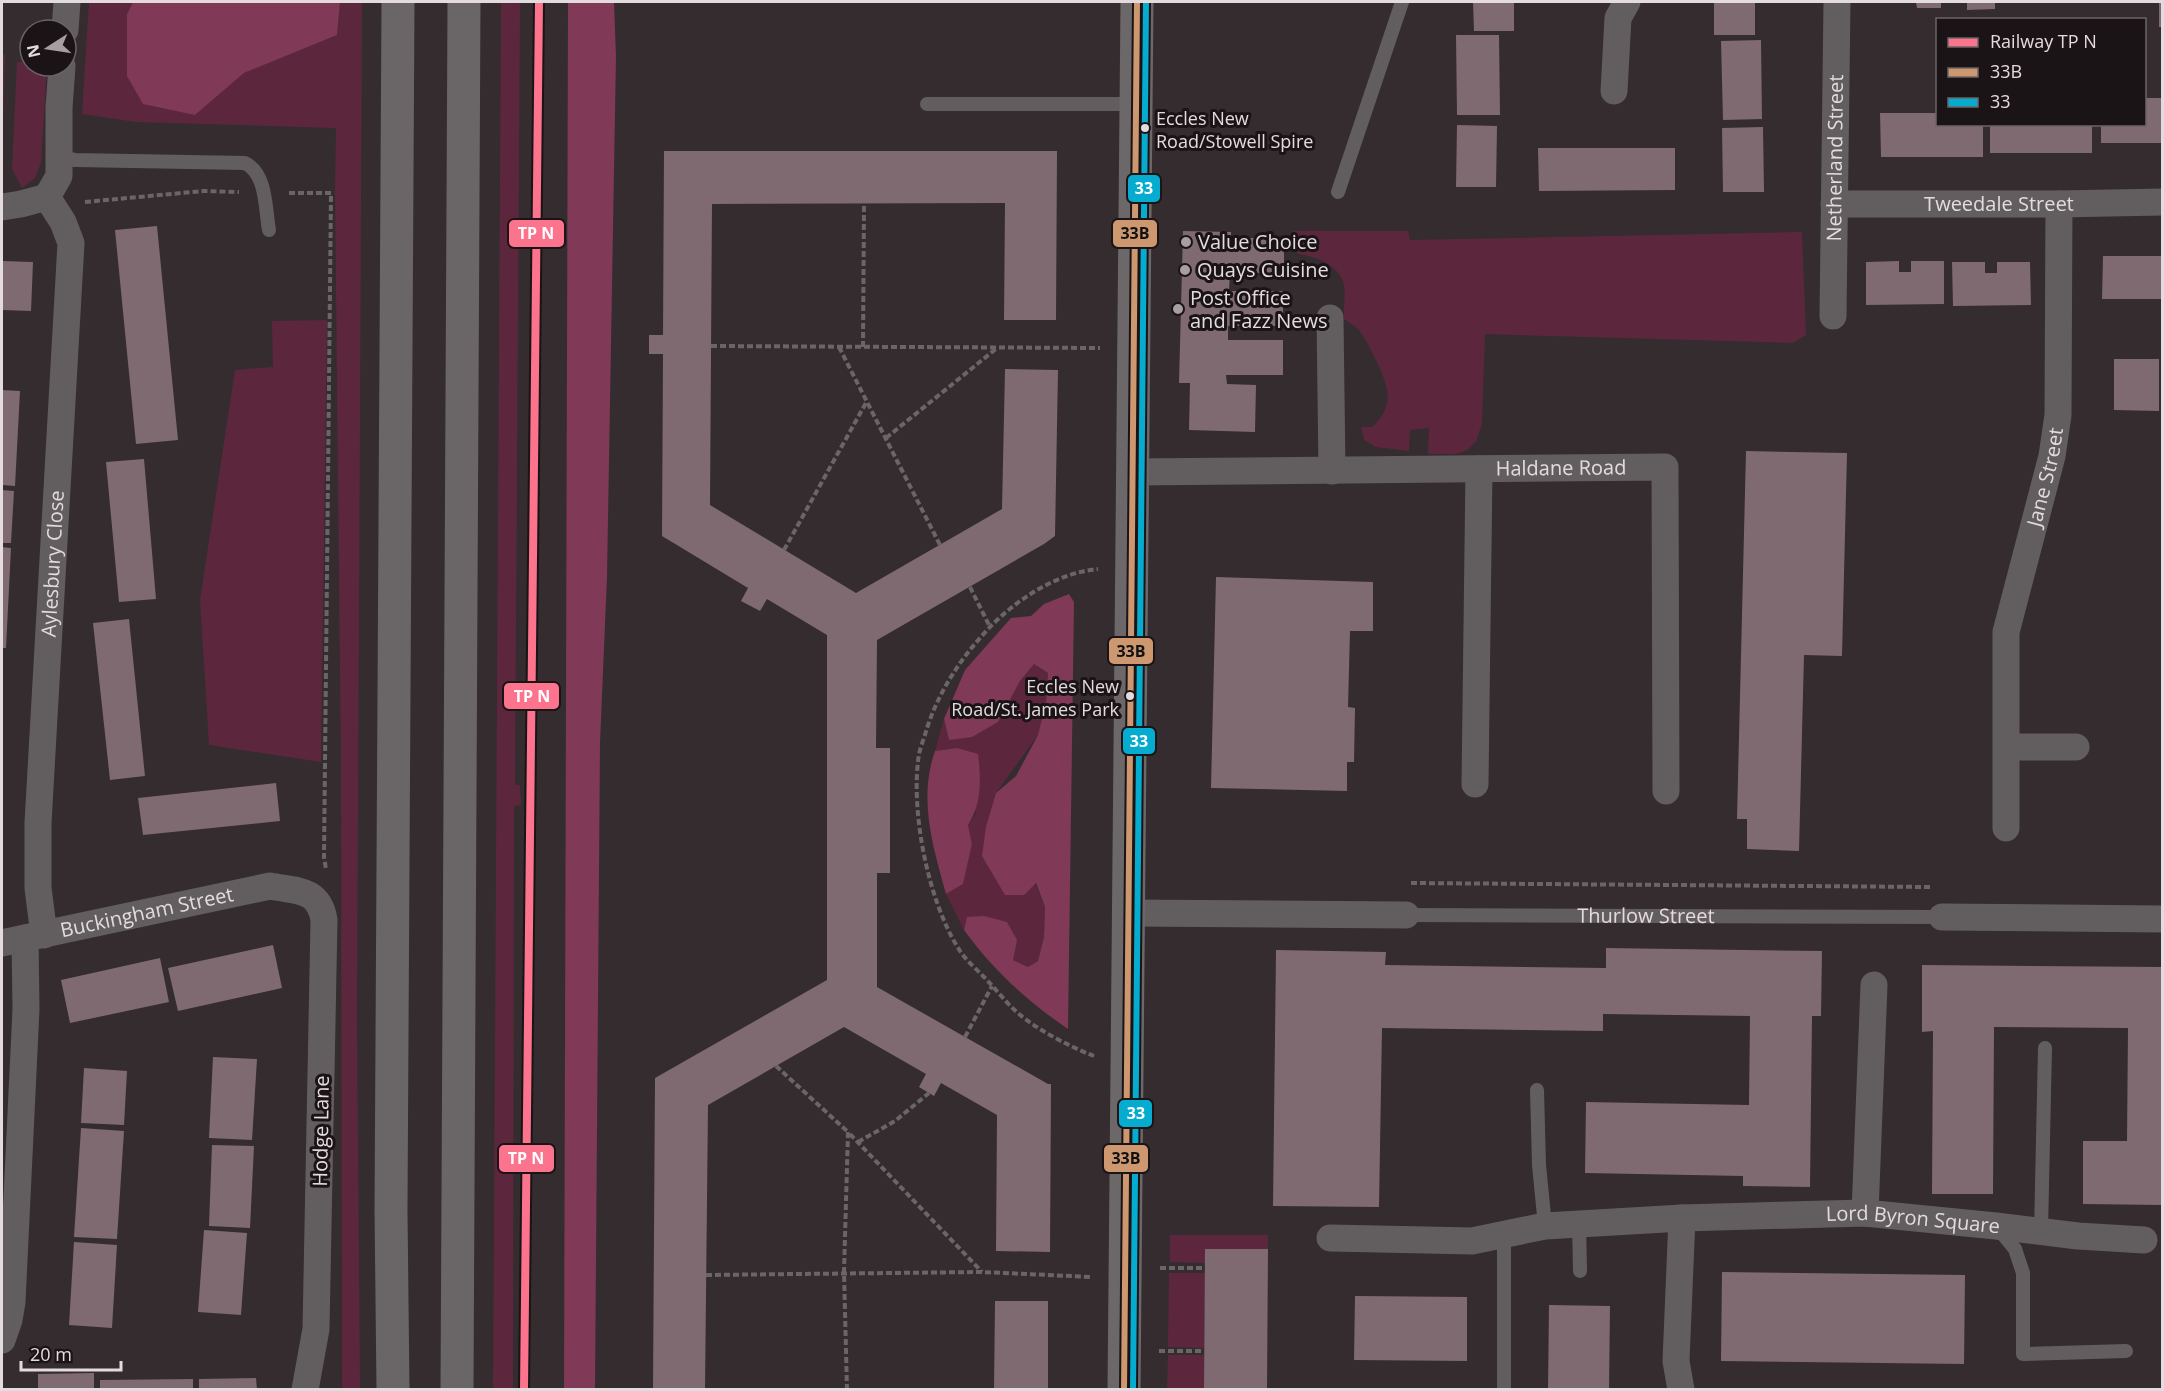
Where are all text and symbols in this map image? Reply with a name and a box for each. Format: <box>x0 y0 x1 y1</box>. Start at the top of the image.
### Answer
north arrow <box>18 18 78 78</box>
legend <box>1936 18 2146 126</box>
text: Railway TP N <box>1990 29 2097 53</box>
text: N <box>21 42 45 60</box>
text: 33B <box>1990 59 2022 83</box>
street label: Netherland Street <box>1820 74 1849 242</box>
text: 33 <box>1990 89 2011 113</box>
place label: Eccles New Road/Stowell Spire <box>1156 106 1313 153</box>
marker: Eccles New Road/Stowell Spire <box>1139 122 1151 134</box>
line badge: 33 <box>1127 174 1161 203</box>
text: 33 <box>1135 177 1153 199</box>
street label: Tweedale Street <box>1924 190 2074 217</box>
line badge: TP N <box>508 219 565 248</box>
line badge: 33B <box>1112 219 1158 248</box>
text: TP N <box>518 222 554 244</box>
text: 33B <box>1120 222 1150 244</box>
place label: Value Choice <box>1198 228 1318 255</box>
marker: Value Choice <box>1179 235 1193 249</box>
place label: Quays Cuisine <box>1197 256 1329 283</box>
marker: Quays Cuisine <box>1178 263 1192 277</box>
place label: Post Office and Fazz News <box>1190 284 1328 334</box>
marker: Post Office and Fazz News <box>1171 302 1185 316</box>
street label: Jane Street <box>2020 426 2069 531</box>
street label: Haldane Road <box>1495 453 1626 482</box>
street label: Aylesbury Close <box>35 490 70 638</box>
line badge: 33B <box>1108 637 1154 665</box>
text: 33B <box>1116 640 1146 662</box>
place label: Eccles New Road/St. James Park <box>951 674 1120 721</box>
line badge: TP N <box>503 682 560 710</box>
text: TP N <box>514 685 550 707</box>
marker: Eccles New Road/St. James Park <box>1124 690 1136 702</box>
line badge: 33 <box>1122 727 1156 755</box>
text: 33 <box>1130 730 1148 752</box>
street label: Buckingham Street <box>58 880 236 943</box>
street label: Thurlow Street <box>1577 902 1715 929</box>
street label: Hodge Lane <box>306 1075 335 1187</box>
line badge: 33 <box>1118 1099 1153 1128</box>
text: 33 <box>1127 1102 1145 1124</box>
line badge: TP N <box>498 1144 555 1173</box>
line badge: 33B <box>1103 1144 1149 1173</box>
text: TP N <box>508 1147 544 1169</box>
text: 33B <box>1111 1147 1141 1169</box>
street label: Lord Byron Square <box>1825 1199 2001 1239</box>
scale bar <box>21 1334 122 1372</box>
text: 20 m <box>30 1342 72 1366</box>

